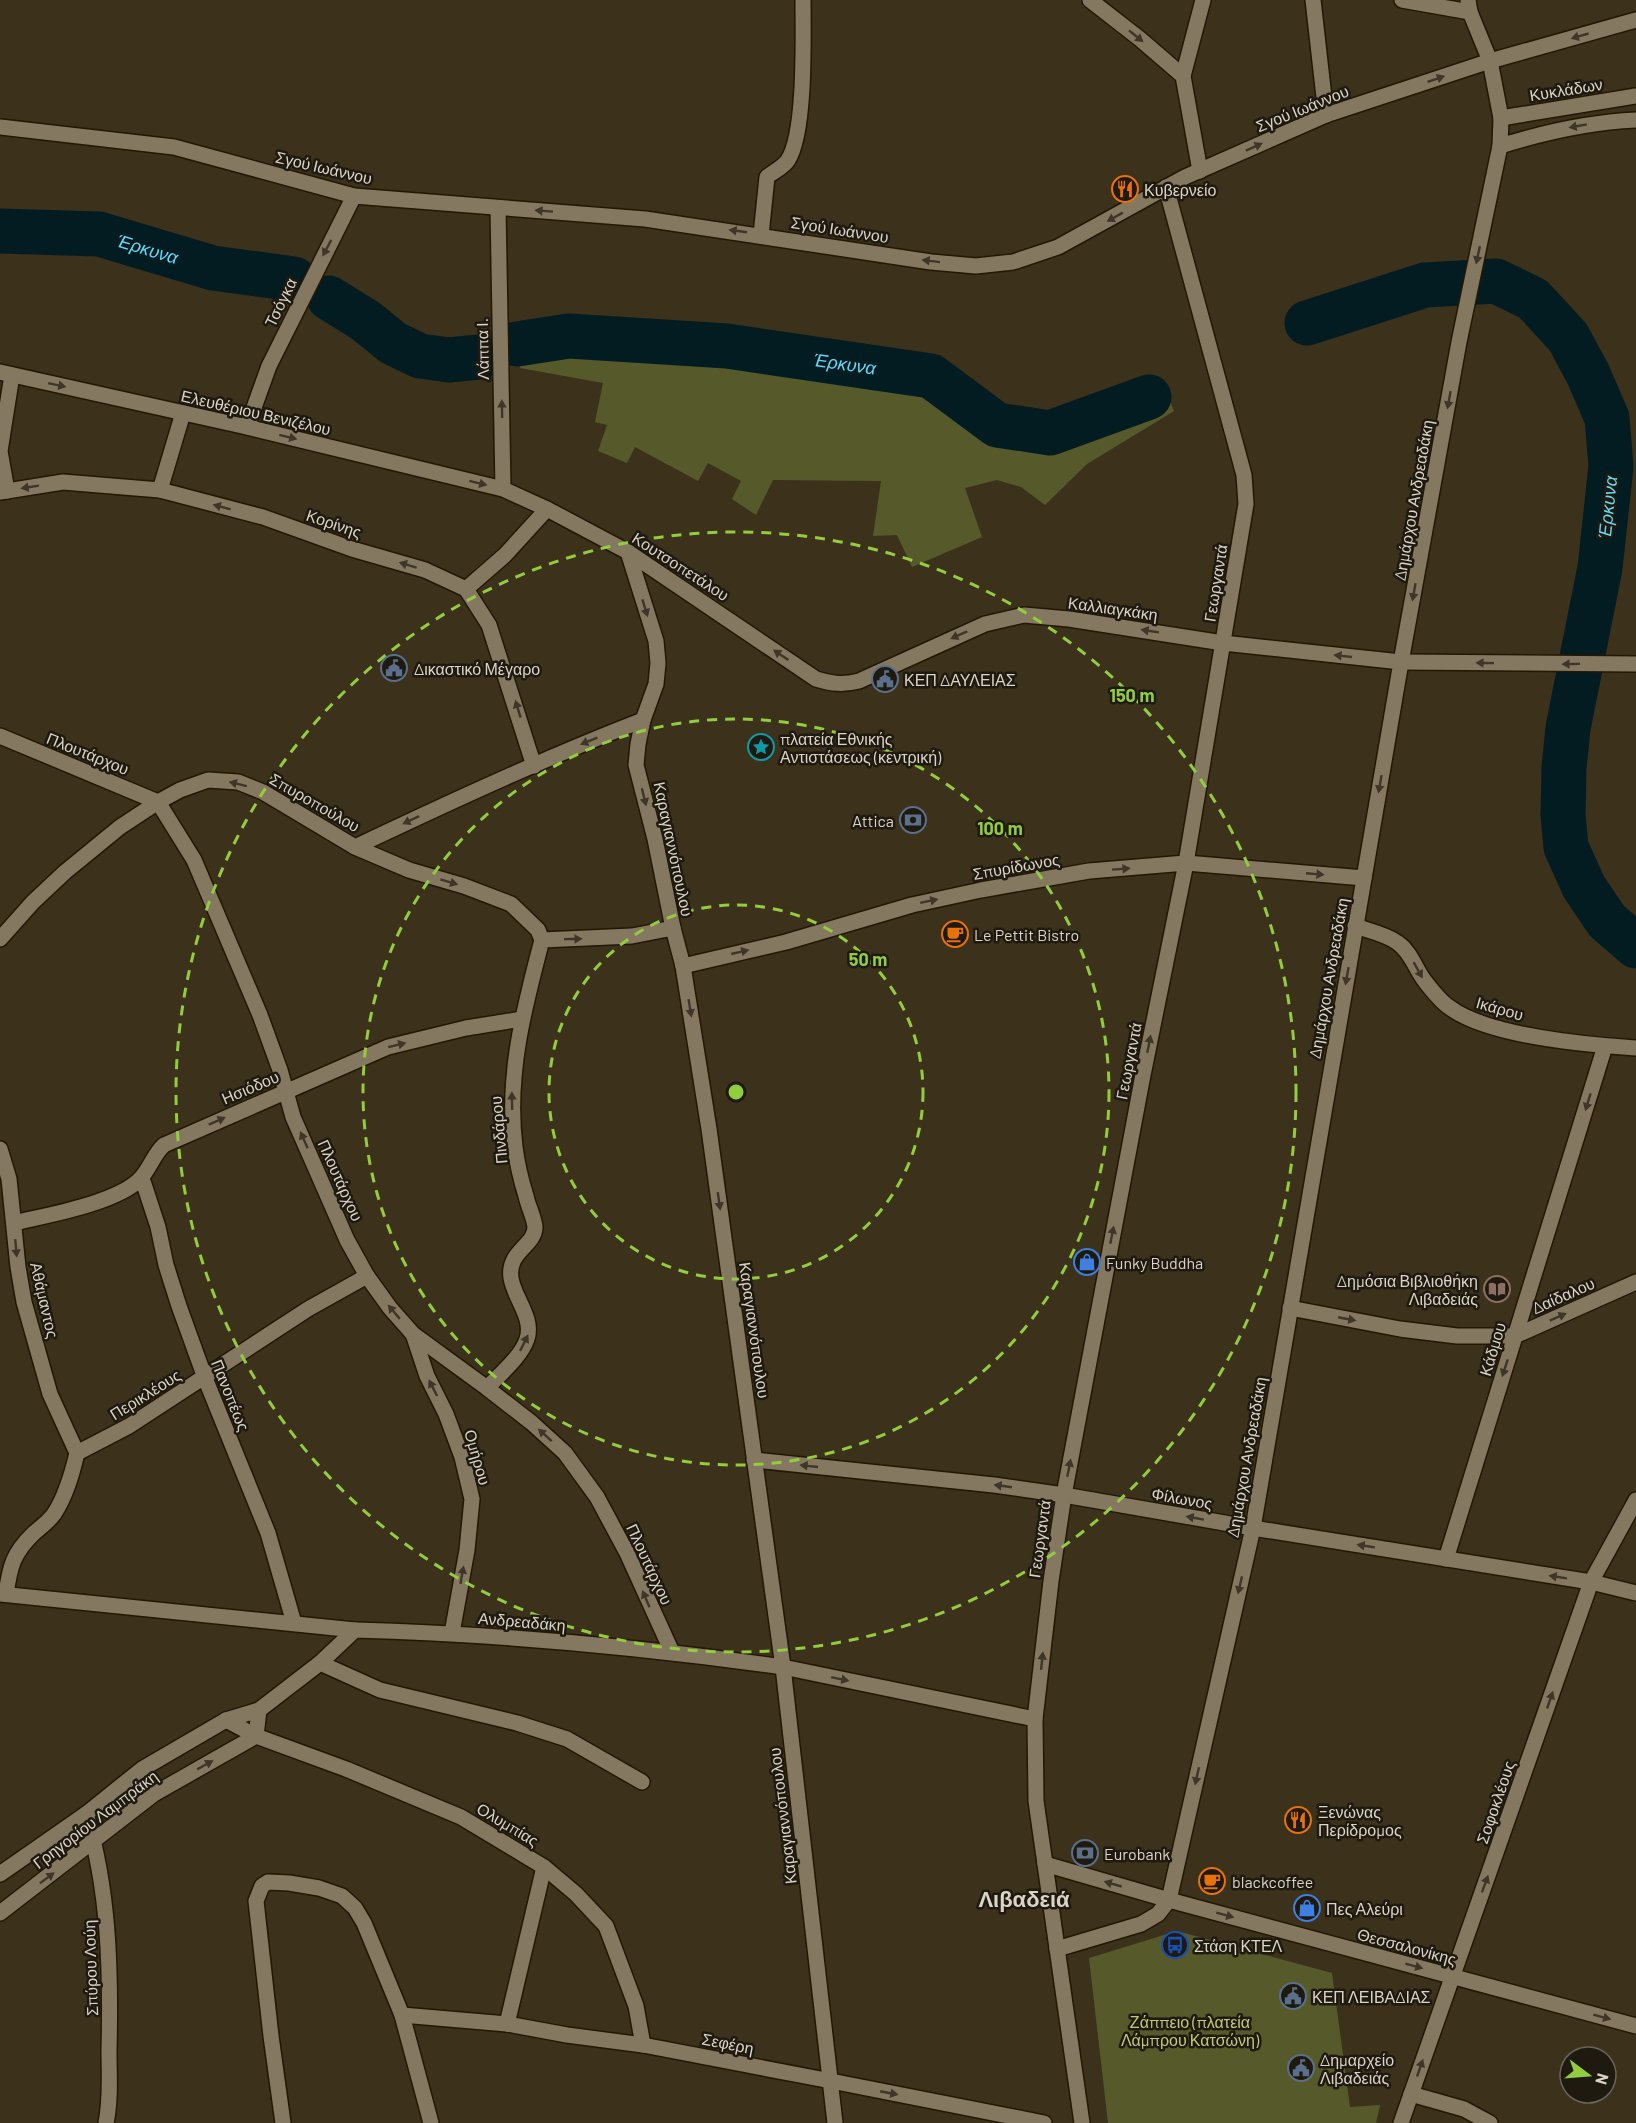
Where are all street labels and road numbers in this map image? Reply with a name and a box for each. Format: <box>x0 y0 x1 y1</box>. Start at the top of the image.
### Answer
street label: Κυκλάδων <box>1528 74 1604 104</box>
street label: Σγού Ιωάννου <box>1253 81 1351 135</box>
street label: Σγού Ιωάννου <box>274 147 374 187</box>
street label: Σγού Ιωάννου <box>790 212 890 246</box>
street label: Τσόγκα <box>260 275 300 329</box>
street label: Λάππα Ι. <box>472 318 492 380</box>
street label: Ελευθέριου Βενιζέλου <box>179 386 333 439</box>
street label: Δημάρχου Ανδρεαδάκη <box>1390 418 1436 582</box>
street label: Κορίνης <box>304 505 364 541</box>
street label: Κουτσοπετάλου <box>629 528 733 604</box>
street label: Γεωργαντά <box>1200 543 1230 623</box>
street label: Καλλιαγκάκη <box>1067 592 1159 624</box>
street label: Πλουτάρχου <box>44 728 132 778</box>
street label: Σπυροπούλου <box>267 769 363 835</box>
street label: Καραγιαννόπουλου <box>650 780 698 918</box>
street label: Σπυρίδωνος <box>971 849 1061 883</box>
street label: Δημάρχου Ανδρεαδάκη <box>1305 896 1351 1060</box>
street label: Ικάρου <box>1474 992 1526 1024</box>
street label: Γεωργαντά <box>1111 1021 1145 1101</box>
street label: Ησιόδου <box>218 1066 282 1108</box>
street label: Πινδάρου <box>486 1095 510 1165</box>
street label: Πλουτάρχου <box>315 1136 367 1224</box>
street label: Αθάμαντος <box>27 1260 63 1340</box>
street label: Καραγιαννόπουλου <box>736 1261 774 1399</box>
street label: Δαίδαλου <box>1529 1273 1597 1317</box>
street label: Κάδμου <box>1475 1320 1509 1378</box>
street label: Πανοπέως <box>208 1356 254 1434</box>
street label: Περικλέους <box>106 1365 184 1423</box>
street label: Δημάρχου Ανδρεαδάκη <box>1223 1375 1269 1539</box>
street label: Ομήρου <box>461 1427 495 1487</box>
street label: Φίλωνος <box>1150 1483 1214 1513</box>
street label: Γεωργαντά <box>1024 1499 1054 1579</box>
street label: Πλουτάρχου <box>623 1521 677 1607</box>
street label: Ανδρεαδάκη <box>477 1608 567 1634</box>
street label: Καραγιαννόπουλου <box>764 1747 800 1885</box>
street label: Σοφοκλέους <box>1472 1758 1518 1846</box>
street label: Γρηγορίου Λαμπράκη <box>29 1766 161 1872</box>
street label: Ολυμπίας <box>474 1798 542 1850</box>
street label: Σπύρου Λούη <box>79 1920 101 2016</box>
street label: Θεσσαλονίκης <box>1356 1924 1459 1968</box>
street label: Σεφέρη <box>700 2029 756 2057</box>

